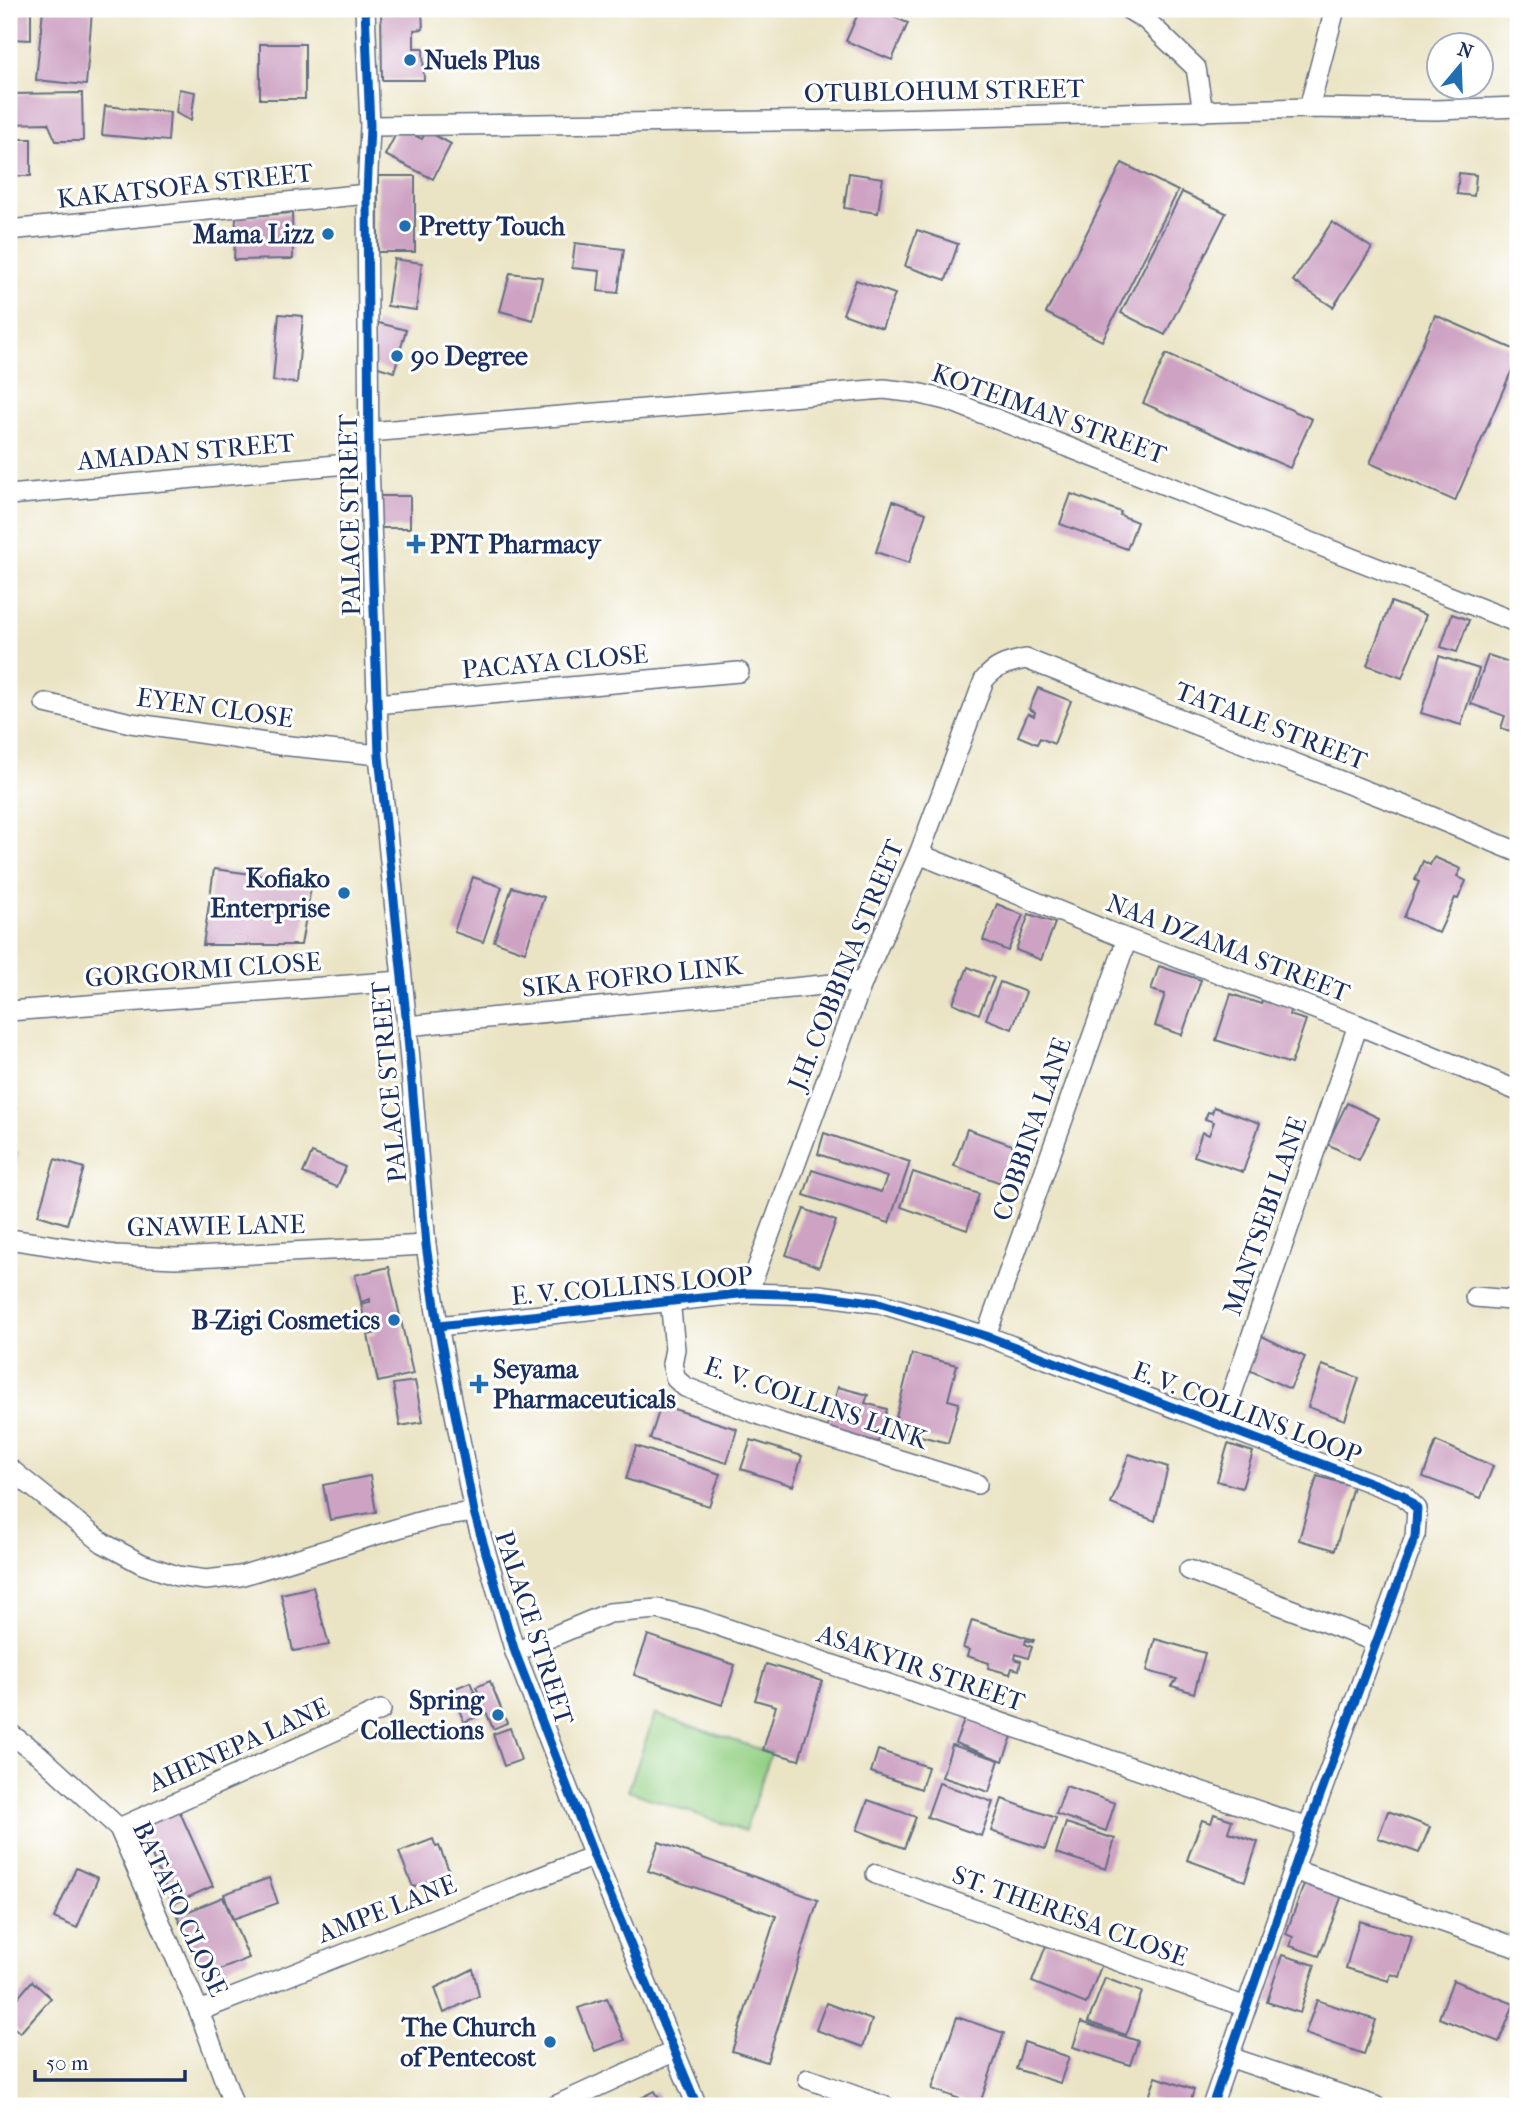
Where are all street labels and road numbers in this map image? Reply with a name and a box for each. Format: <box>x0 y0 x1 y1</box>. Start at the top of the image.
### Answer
street label: OTUBLOHUM STREET <box>804 73 1085 109</box>
street label: KAKATSOFA STREET <box>56 157 315 215</box>
street label: KOTEIMAN STREET <box>928 357 1171 471</box>
street label: PALACE STREET <box>333 413 367 616</box>
street label: AMADAN STREET <box>75 427 296 477</box>
street label: PACAYA CLOSE <box>460 638 650 686</box>
street label: TATALE STREET <box>1171 675 1372 777</box>
street label: EYEN CLOSE <box>135 682 296 734</box>
street label: J.H. COBBINA STREET <box>781 835 911 1097</box>
street label: NAA DZAMA STREET <box>1102 887 1354 1009</box>
street label: GORGORMI CLOSE <box>84 946 322 994</box>
street label: SIKA FOFRO LINK <box>520 950 745 1004</box>
street label: PALACE STREET <box>365 980 413 1184</box>
street label: COBBINA LANE <box>986 1033 1078 1225</box>
street label: MANTSEBI LANE <box>1216 1112 1314 1319</box>
street label: GNAWIE LANE <box>127 1209 306 1243</box>
street label: E. V. COLLINS LOOP <box>510 1260 754 1312</box>
street label: E. V. COLLINS LINK <box>700 1350 933 1456</box>
street label: E. V. COLLINS LOOP <box>1128 1355 1366 1471</box>
street label: PALACE STREET <box>488 1527 580 1729</box>
street label: ASAKYIR STREET <box>812 1618 1029 1718</box>
street label: AHENEPA LANE <box>143 1691 334 1799</box>
street label: BATAFO CLOSE <box>126 1816 234 2002</box>
street label: ST. THERESA CLOSE <box>948 1859 1192 1973</box>
street label: AMPE LANE <box>312 1868 461 1950</box>

